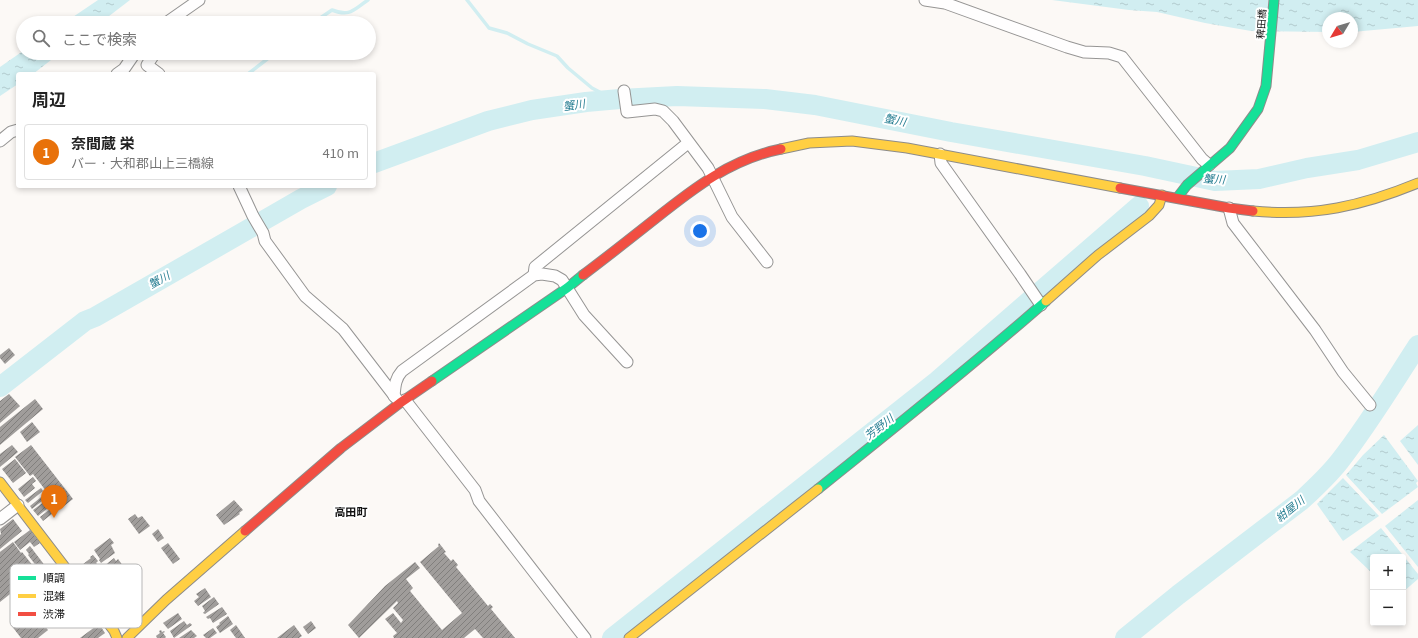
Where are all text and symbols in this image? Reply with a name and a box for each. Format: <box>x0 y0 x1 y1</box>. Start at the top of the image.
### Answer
street label: 稗田橋 <box>1252 8 1269 39</box>
north arrow <box>1322 12 1358 48</box>
search box <box>16 16 376 60</box>
icon: search <box>30 27 52 49</box>
text: ここで検索 <box>62 28 137 49</box>
text: 周辺 <box>32 86 66 111</box>
water label: 蟹川 <box>562 94 587 113</box>
water label: 蟹川 <box>883 109 908 129</box>
text: 奈間蔵 栄 <box>71 132 134 153</box>
text: 1 <box>42 143 50 162</box>
text: 410 m <box>322 143 359 162</box>
text: バー · 大和郡山上三橋線 <box>71 153 214 172</box>
water label: 蟹川 <box>1203 169 1227 187</box>
your location <box>690 221 710 241</box>
water label: 蟹川 <box>145 266 173 291</box>
water label: 芳野川 <box>860 409 897 443</box>
pin: 1 <box>41 485 67 518</box>
water label: 紺屋川 <box>1272 491 1308 525</box>
district label: 高田町 <box>335 503 368 519</box>
map controls <box>1370 554 1406 626</box>
button: + <box>1370 554 1406 590</box>
legend <box>10 564 142 628</box>
text: 順調 <box>43 569 65 585</box>
text: 混雑 <box>43 587 65 603</box>
button: − <box>1370 590 1406 626</box>
text: 渋滞 <box>43 605 65 621</box>

